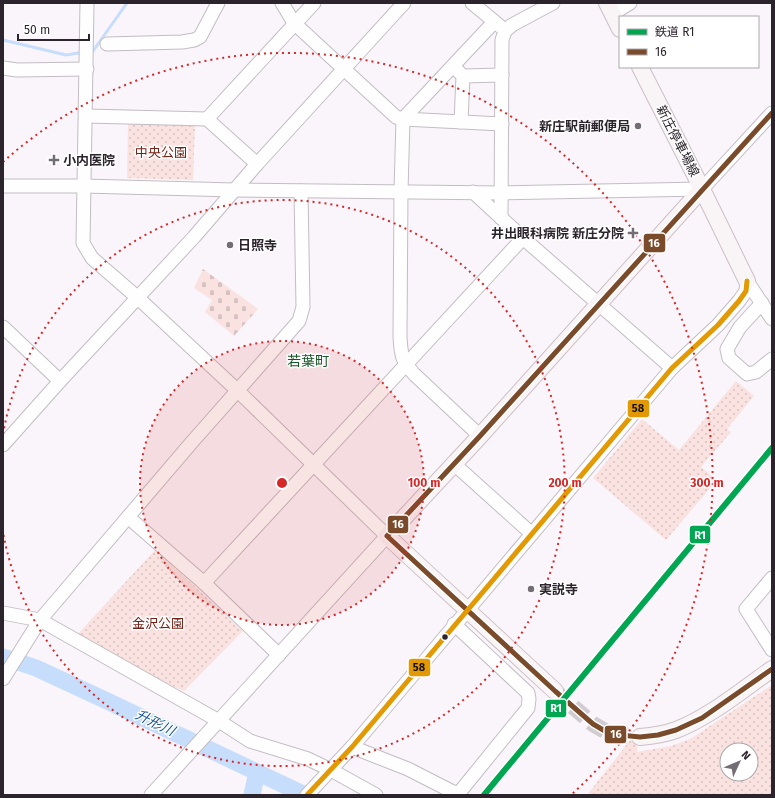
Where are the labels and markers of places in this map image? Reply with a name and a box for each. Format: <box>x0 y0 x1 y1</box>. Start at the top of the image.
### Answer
place label: 新庄駅前郵便局 <box>539 119 630 134</box>
marker: 新庄駅前郵便局 <box>633 121 643 131</box>
place label: 小内医院 <box>63 153 115 168</box>
marker: 小内医院 <box>48 154 60 166</box>
place label: 井出眼科病院 新庄分院 <box>491 226 624 241</box>
marker: 井出眼科病院 新庄分院 <box>627 227 639 239</box>
place label: 日照寺 <box>238 238 277 253</box>
marker: 日照寺 <box>225 240 235 250</box>
centre of rings <box>275 476 289 490</box>
place label: 実説寺 <box>539 582 578 597</box>
marker: 実説寺 <box>526 584 536 594</box>
unlabelled marker <box>440 632 450 642</box>

